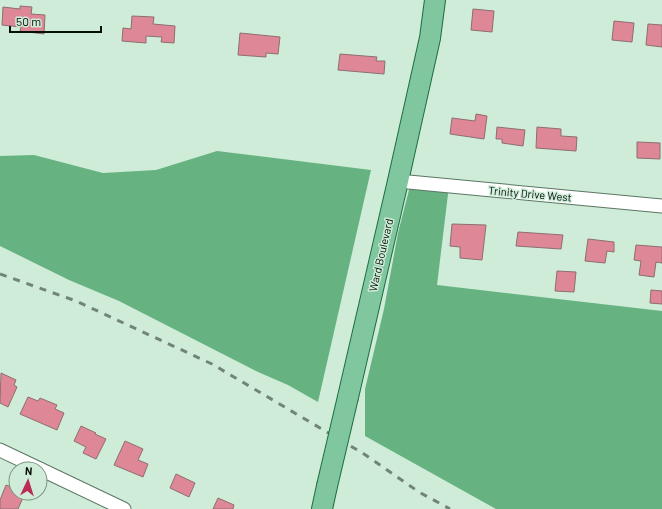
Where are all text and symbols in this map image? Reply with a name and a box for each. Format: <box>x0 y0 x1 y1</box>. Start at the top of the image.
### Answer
scale bar <box>10 8 101 34</box>
text: 50 m <box>16 14 41 28</box>
street label: Trinity Drive West <box>488 183 572 204</box>
street label: Ward Boulevard <box>366 217 395 293</box>
north arrow <box>8 461 48 501</box>
text: N <box>25 464 33 477</box>

